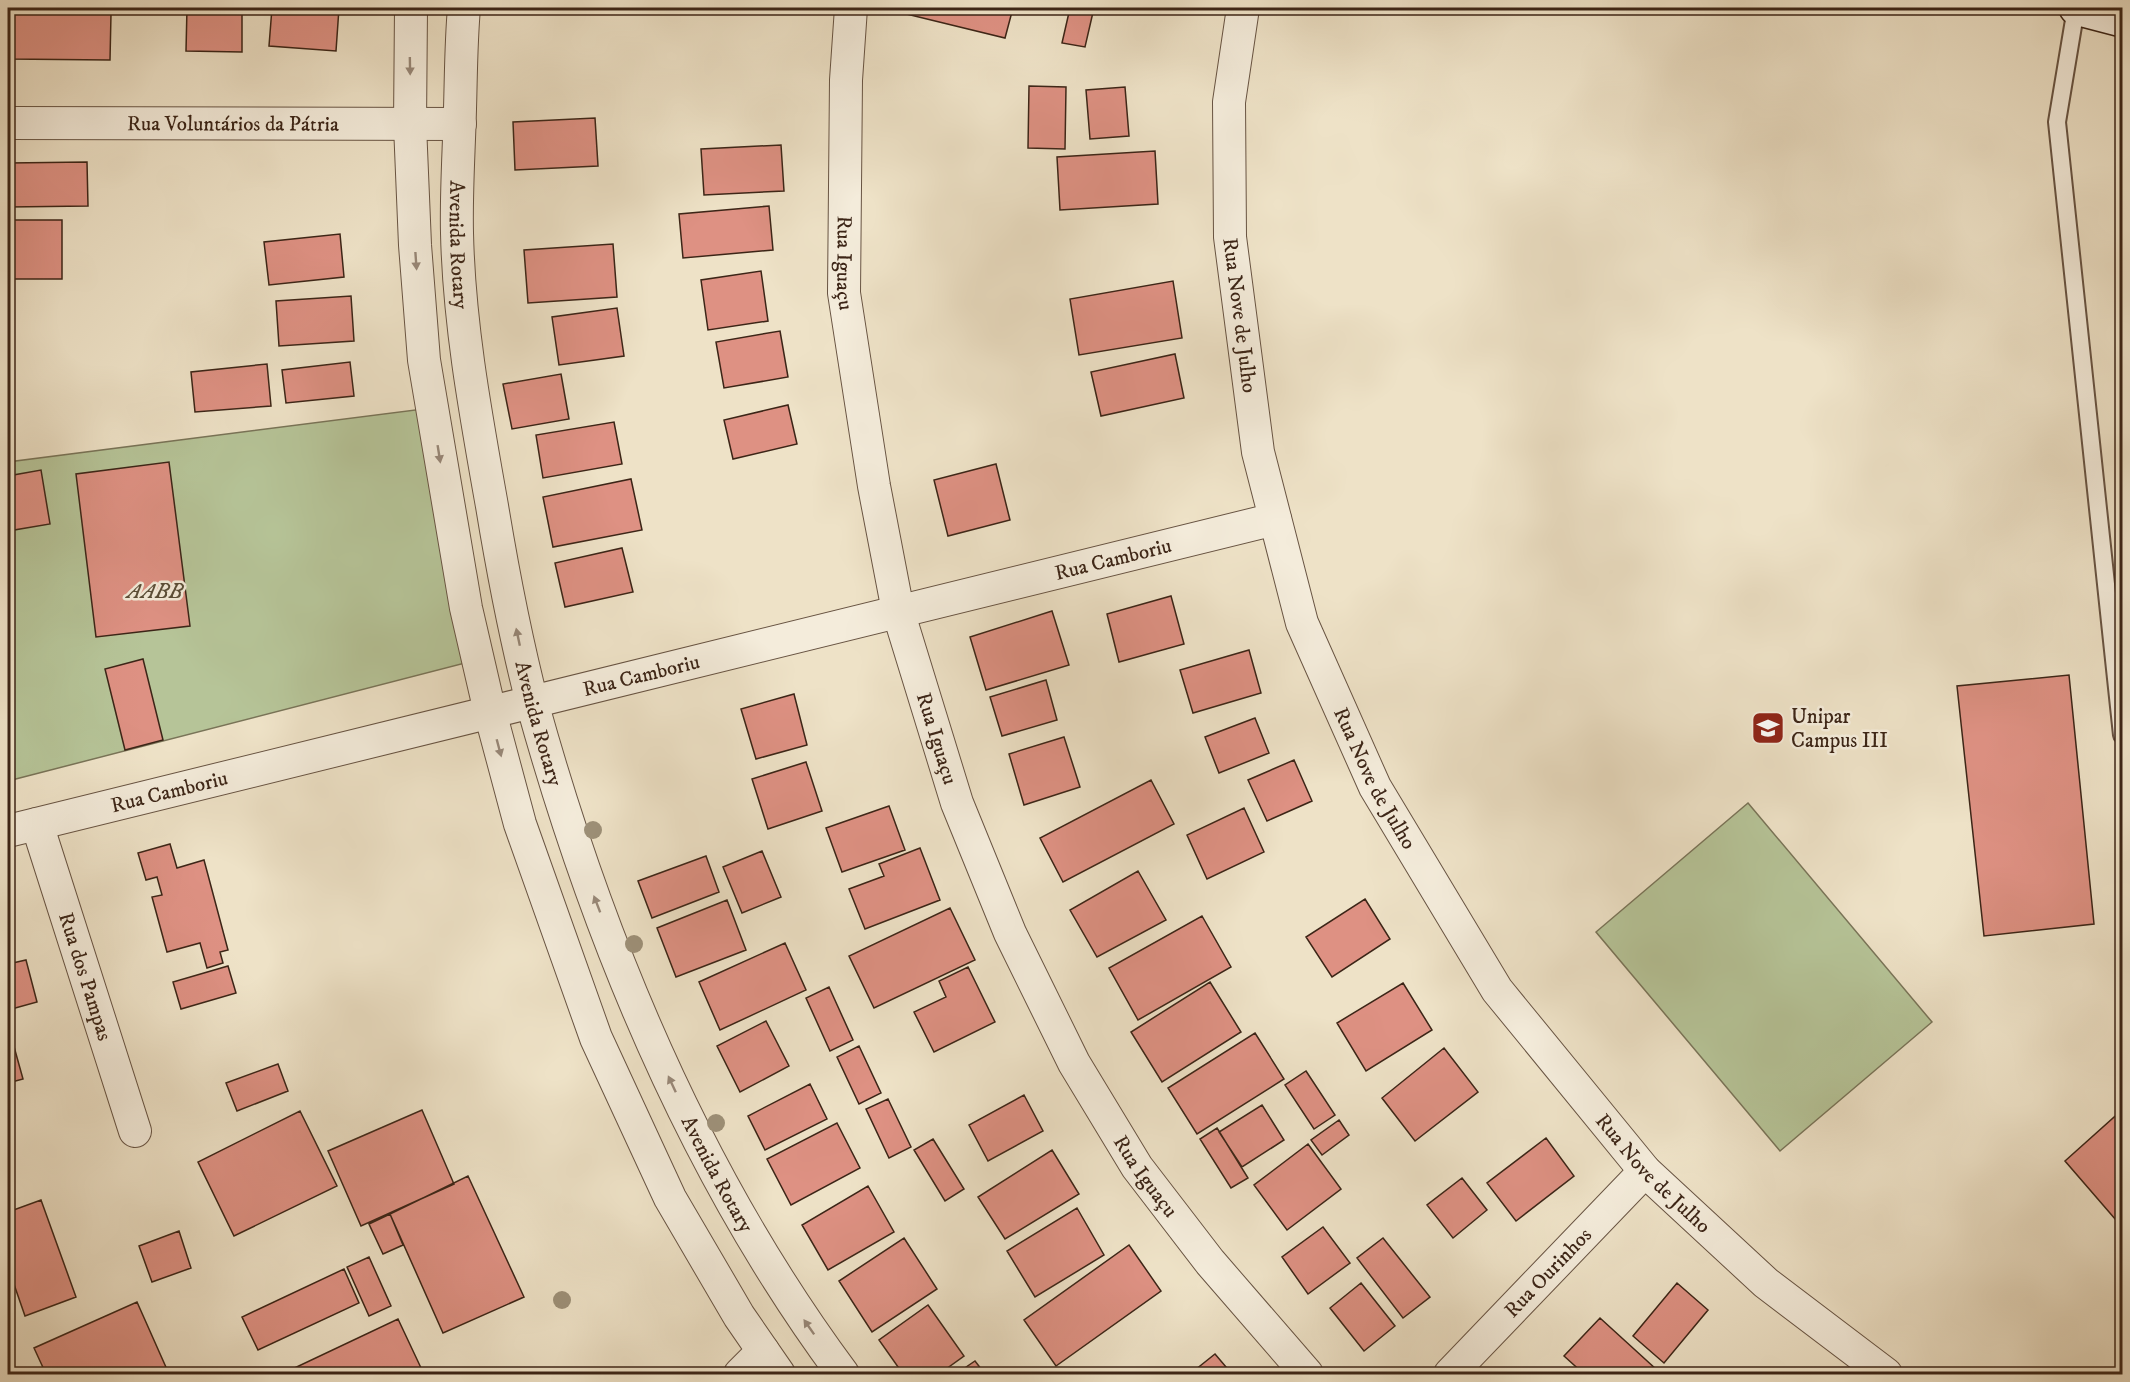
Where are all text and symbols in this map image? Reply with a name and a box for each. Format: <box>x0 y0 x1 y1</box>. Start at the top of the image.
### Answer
one-way arrow <box>405 56 414 75</box>
street label: Rua Voluntários da Pátria <box>127 111 339 138</box>
street label: Avenida Rotary <box>443 180 474 311</box>
street label: Rua Iguaçu <box>830 215 858 312</box>
street label: Rua Nove de Julho <box>1216 236 1262 395</box>
one-way arrow <box>411 251 421 270</box>
one-way arrow <box>435 445 444 464</box>
street label: Rua Camboriu <box>1052 533 1174 587</box>
park label: AABB <box>125 579 185 605</box>
one-way arrow <box>513 627 522 646</box>
street label: Rua Camboriu <box>580 649 702 703</box>
street label: Avenida Rotary <box>508 658 568 790</box>
street label: Rua Iguaçu <box>910 690 963 788</box>
street label: Rua Nove de Julho <box>1327 703 1421 854</box>
place label: Unipar Campus III <box>1791 704 1888 754</box>
school or university icon: Unipar Campus III <box>1750 710 1786 746</box>
one-way arrow <box>495 739 505 757</box>
street label: Rua Camboriu <box>108 765 231 819</box>
one-way arrow <box>591 895 601 913</box>
street label: Rua dos Pampas <box>52 909 117 1044</box>
one-way arrow <box>668 1076 677 1093</box>
street label: Rua Nove de Julho <box>1589 1109 1716 1239</box>
street label: Avenida Rotary <box>675 1112 759 1238</box>
street label: Rua Iguaçu <box>1107 1131 1183 1223</box>
street label: Rua Ourinhos <box>1499 1223 1598 1323</box>
one-way arrow <box>803 1319 815 1335</box>

